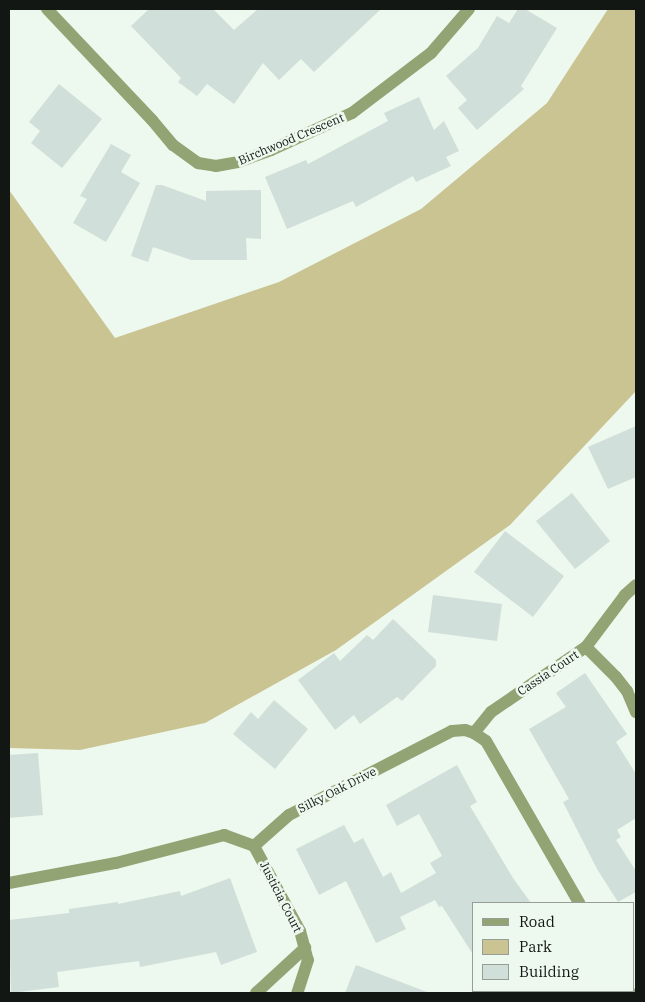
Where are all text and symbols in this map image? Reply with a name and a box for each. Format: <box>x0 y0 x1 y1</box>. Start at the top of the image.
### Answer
street label: Birchwood Crescent <box>236 110 346 168</box>
street label: Cassia Court <box>515 647 581 699</box>
street label: Silky Oak Drive <box>295 764 379 816</box>
street label: Justicia Court <box>257 859 305 935</box>
legend <box>472 902 635 992</box>
text: Road <box>519 912 555 931</box>
text: Park <box>519 937 552 956</box>
text: Building <box>519 962 579 981</box>

